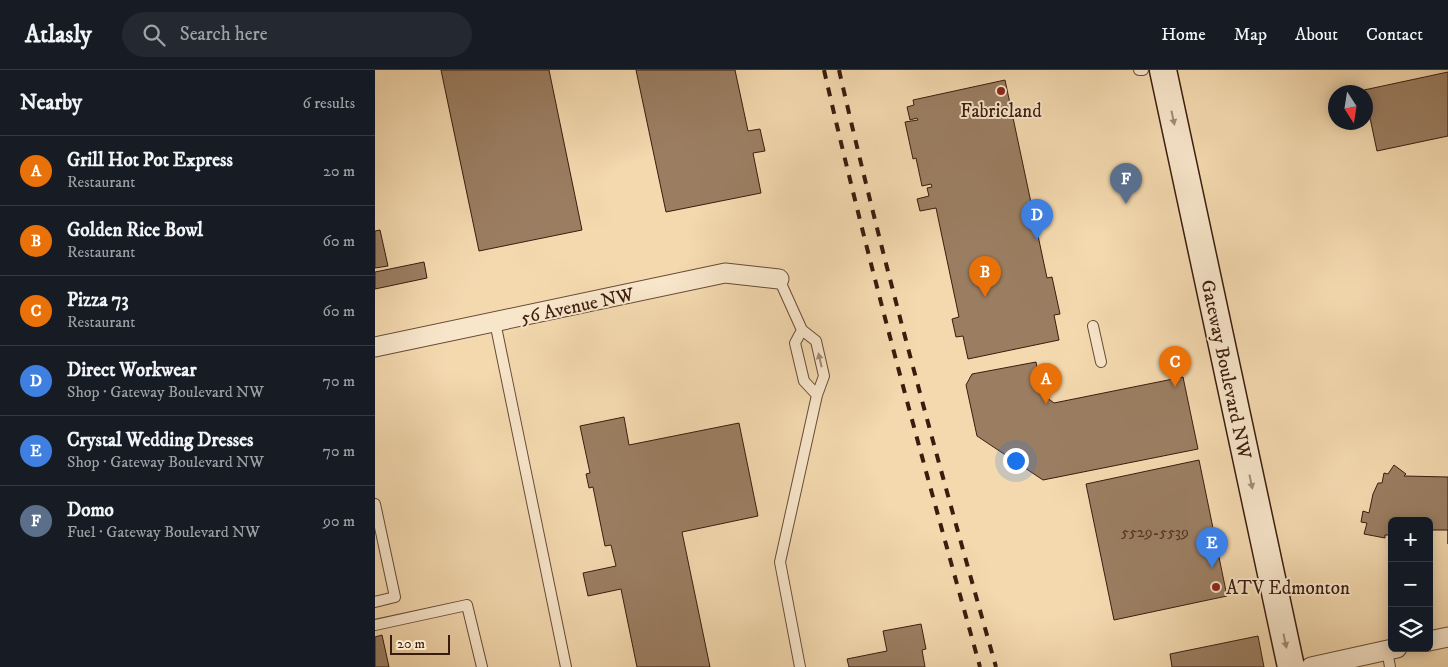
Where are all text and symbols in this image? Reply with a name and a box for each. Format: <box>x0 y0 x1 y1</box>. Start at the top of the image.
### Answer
search box <box>122 12 472 57</box>
text: Atlasly <box>25 20 92 50</box>
icon: search <box>140 21 168 49</box>
text: Search here <box>180 23 268 46</box>
text: Home <box>1161 24 1206 46</box>
text: Map <box>1234 24 1267 46</box>
text: About <box>1295 24 1338 46</box>
text: Contact <box>1366 24 1423 46</box>
marker: Fabricland <box>995 85 1007 97</box>
north arrow <box>1328 85 1373 130</box>
text: Nearby <box>20 90 82 116</box>
text: 6 results <box>302 93 355 113</box>
place label: Fabricland <box>960 100 1042 123</box>
one-way arrow <box>1169 110 1177 125</box>
text: Grill Hot Pot Express <box>67 149 233 172</box>
text: A <box>31 161 41 181</box>
text: 20 m <box>323 161 355 181</box>
pin: F <box>1110 163 1142 204</box>
text: Restaurant <box>67 172 135 192</box>
pin: D <box>1021 199 1053 240</box>
text: Golden Rice Bowl <box>67 219 203 242</box>
text: B <box>31 231 41 251</box>
text: 60 m <box>323 231 355 251</box>
text: Restaurant <box>67 242 135 262</box>
pin: B <box>969 256 1001 297</box>
street label: Gateway Boulevard NW <box>1195 278 1256 462</box>
street label: 56 Avenue NW <box>519 283 637 330</box>
text: Pizza 73 <box>67 289 129 312</box>
text: C <box>31 301 41 321</box>
text: 60 m <box>323 301 355 321</box>
text: Restaurant <box>67 312 135 332</box>
pin: C <box>1159 346 1191 387</box>
one-way arrow <box>816 352 824 367</box>
text: Direct Workwear <box>67 359 197 382</box>
pin: A <box>1030 363 1062 404</box>
text: D <box>30 371 42 391</box>
text: 70 m <box>323 371 355 391</box>
text: Shop · Gateway Boulevard NW <box>67 382 264 402</box>
text: Crystal Wedding Dresses <box>67 429 253 452</box>
text: E <box>30 441 42 461</box>
text: 70 m <box>323 441 355 461</box>
your location <box>1003 448 1029 474</box>
text: Shop · Gateway Boulevard NW <box>67 452 264 472</box>
one-way arrow <box>1247 474 1255 489</box>
text: Domo <box>67 499 114 522</box>
text: F <box>31 511 41 531</box>
text: 90 m <box>323 511 355 531</box>
map controls <box>1388 517 1433 652</box>
button: + <box>1388 517 1433 562</box>
text: Fuel · Gateway Boulevard NW <box>67 522 260 542</box>
house number: 5529-5539 <box>1121 522 1189 542</box>
pin: E <box>1196 527 1228 568</box>
button: − <box>1388 562 1433 607</box>
place label: ATV Edmonton <box>1226 577 1350 600</box>
marker: ATV Edmonton <box>1210 581 1222 593</box>
button: layers <box>1388 607 1433 652</box>
scale bar <box>390 632 450 655</box>
one-way arrow <box>1281 633 1289 648</box>
text: 20 m <box>397 635 425 653</box>

